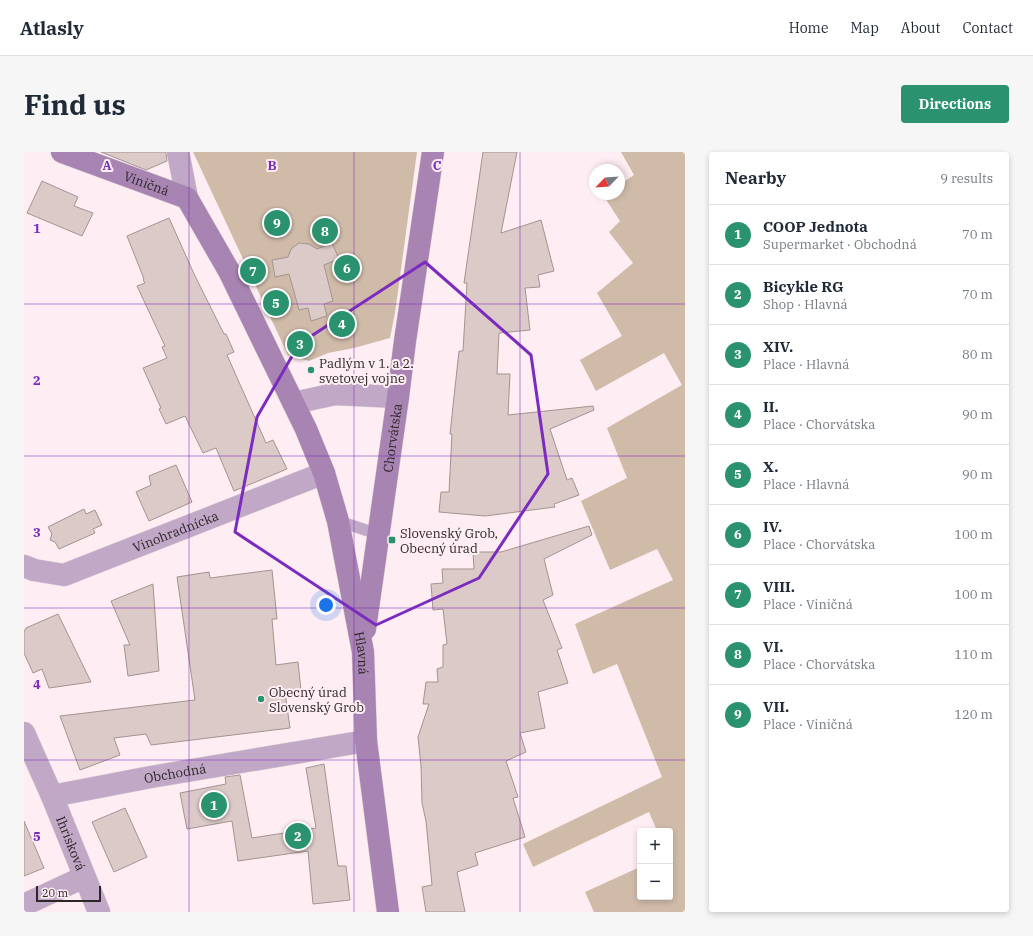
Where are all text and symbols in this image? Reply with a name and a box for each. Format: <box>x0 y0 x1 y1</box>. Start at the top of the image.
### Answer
text: Atlasly <box>20 16 84 40</box>
text: Home <box>789 19 828 37</box>
text: Map <box>850 19 879 37</box>
text: About <box>901 19 940 37</box>
text: Contact <box>962 19 1013 37</box>
button: Directions <box>901 85 1009 123</box>
text: Find us <box>24 86 126 123</box>
text: A <box>102 157 112 174</box>
text: B <box>267 157 277 174</box>
text: C <box>433 157 442 174</box>
north arrow <box>589 164 625 200</box>
street label: Viničná <box>121 167 171 200</box>
text: Nearby <box>725 167 786 189</box>
text: 9 results <box>940 170 993 187</box>
pin: 9 <box>264 208 290 238</box>
pin: 8 <box>312 216 338 246</box>
text: COOP Jednota <box>763 217 868 236</box>
text: 1 <box>33 220 41 237</box>
text: 1 <box>734 226 742 243</box>
text: 70 m <box>962 226 993 243</box>
text: Supermarket · Obchodná <box>763 236 917 253</box>
pin: 6 <box>334 253 360 283</box>
pin: 7 <box>240 256 266 286</box>
text: Bicykle RG <box>763 277 844 296</box>
text: 2 <box>734 286 742 303</box>
text: 70 m <box>962 286 993 303</box>
pin: 5 <box>263 288 289 318</box>
text: Shop · Hlavná <box>763 296 848 313</box>
pin: 4 <box>329 309 355 339</box>
pin: 3 <box>287 329 313 359</box>
text: XIV. <box>763 337 793 356</box>
text: 3 <box>734 346 742 363</box>
text: 80 m <box>962 346 993 363</box>
place label: Padlým v 1. a 2. svetovej vojne <box>319 355 414 387</box>
text: Place · Hlavná <box>763 356 849 373</box>
marker: Padlým v 1. a 2. svetovej vojne <box>306 365 316 375</box>
text: 2 <box>33 372 41 389</box>
text: II. <box>763 397 779 416</box>
street label: Chorvátska <box>379 402 406 474</box>
text: 4 <box>734 406 742 423</box>
text: 90 m <box>962 406 993 423</box>
text: Place · Chorvátska <box>763 416 875 433</box>
text: X. <box>763 457 778 476</box>
text: 5 <box>734 466 742 483</box>
text: 90 m <box>962 466 993 483</box>
text: Place · Hlavná <box>763 476 849 493</box>
street label: Vinohradnícka <box>130 507 221 556</box>
text: IV. <box>763 517 782 536</box>
text: 3 <box>33 524 41 541</box>
place label: Slovenský Grob, Obecný úrad <box>400 525 498 557</box>
text: 6 <box>734 526 742 543</box>
text: 100 m <box>954 526 993 543</box>
marker: Slovenský Grob, Obecný úrad <box>387 535 397 545</box>
text: Place · Chorvátska <box>763 536 875 553</box>
text: VIII. <box>763 577 795 596</box>
text: 7 <box>734 586 742 603</box>
text: 100 m <box>954 586 993 603</box>
your location <box>316 595 336 615</box>
text: Place · Viničná <box>763 596 853 613</box>
street label: Hlavná <box>350 630 372 675</box>
text: VI. <box>763 637 783 656</box>
text: 8 <box>734 646 742 663</box>
text: 110 m <box>954 646 993 663</box>
text: Place · Chorvátska <box>763 656 875 673</box>
text: 4 <box>33 676 41 693</box>
place label: Obecný úrad Slovenský Grob <box>269 684 364 716</box>
marker: Obecný úrad Slovenský Grob <box>256 694 266 704</box>
text: VII. <box>763 697 789 716</box>
text: 9 <box>734 706 742 723</box>
text: 120 m <box>954 706 993 723</box>
text: Place · Viničná <box>763 716 853 733</box>
street label: Obchodná <box>142 760 207 787</box>
pin: 1 <box>201 790 227 820</box>
street label: Ihrisková <box>52 814 89 873</box>
pin: 2 <box>285 821 311 851</box>
text: 5 <box>33 828 41 845</box>
map controls <box>637 828 673 900</box>
button: + <box>637 828 673 864</box>
button: − <box>637 864 673 900</box>
scale bar <box>36 884 101 903</box>
text: 20 m <box>42 886 68 900</box>

